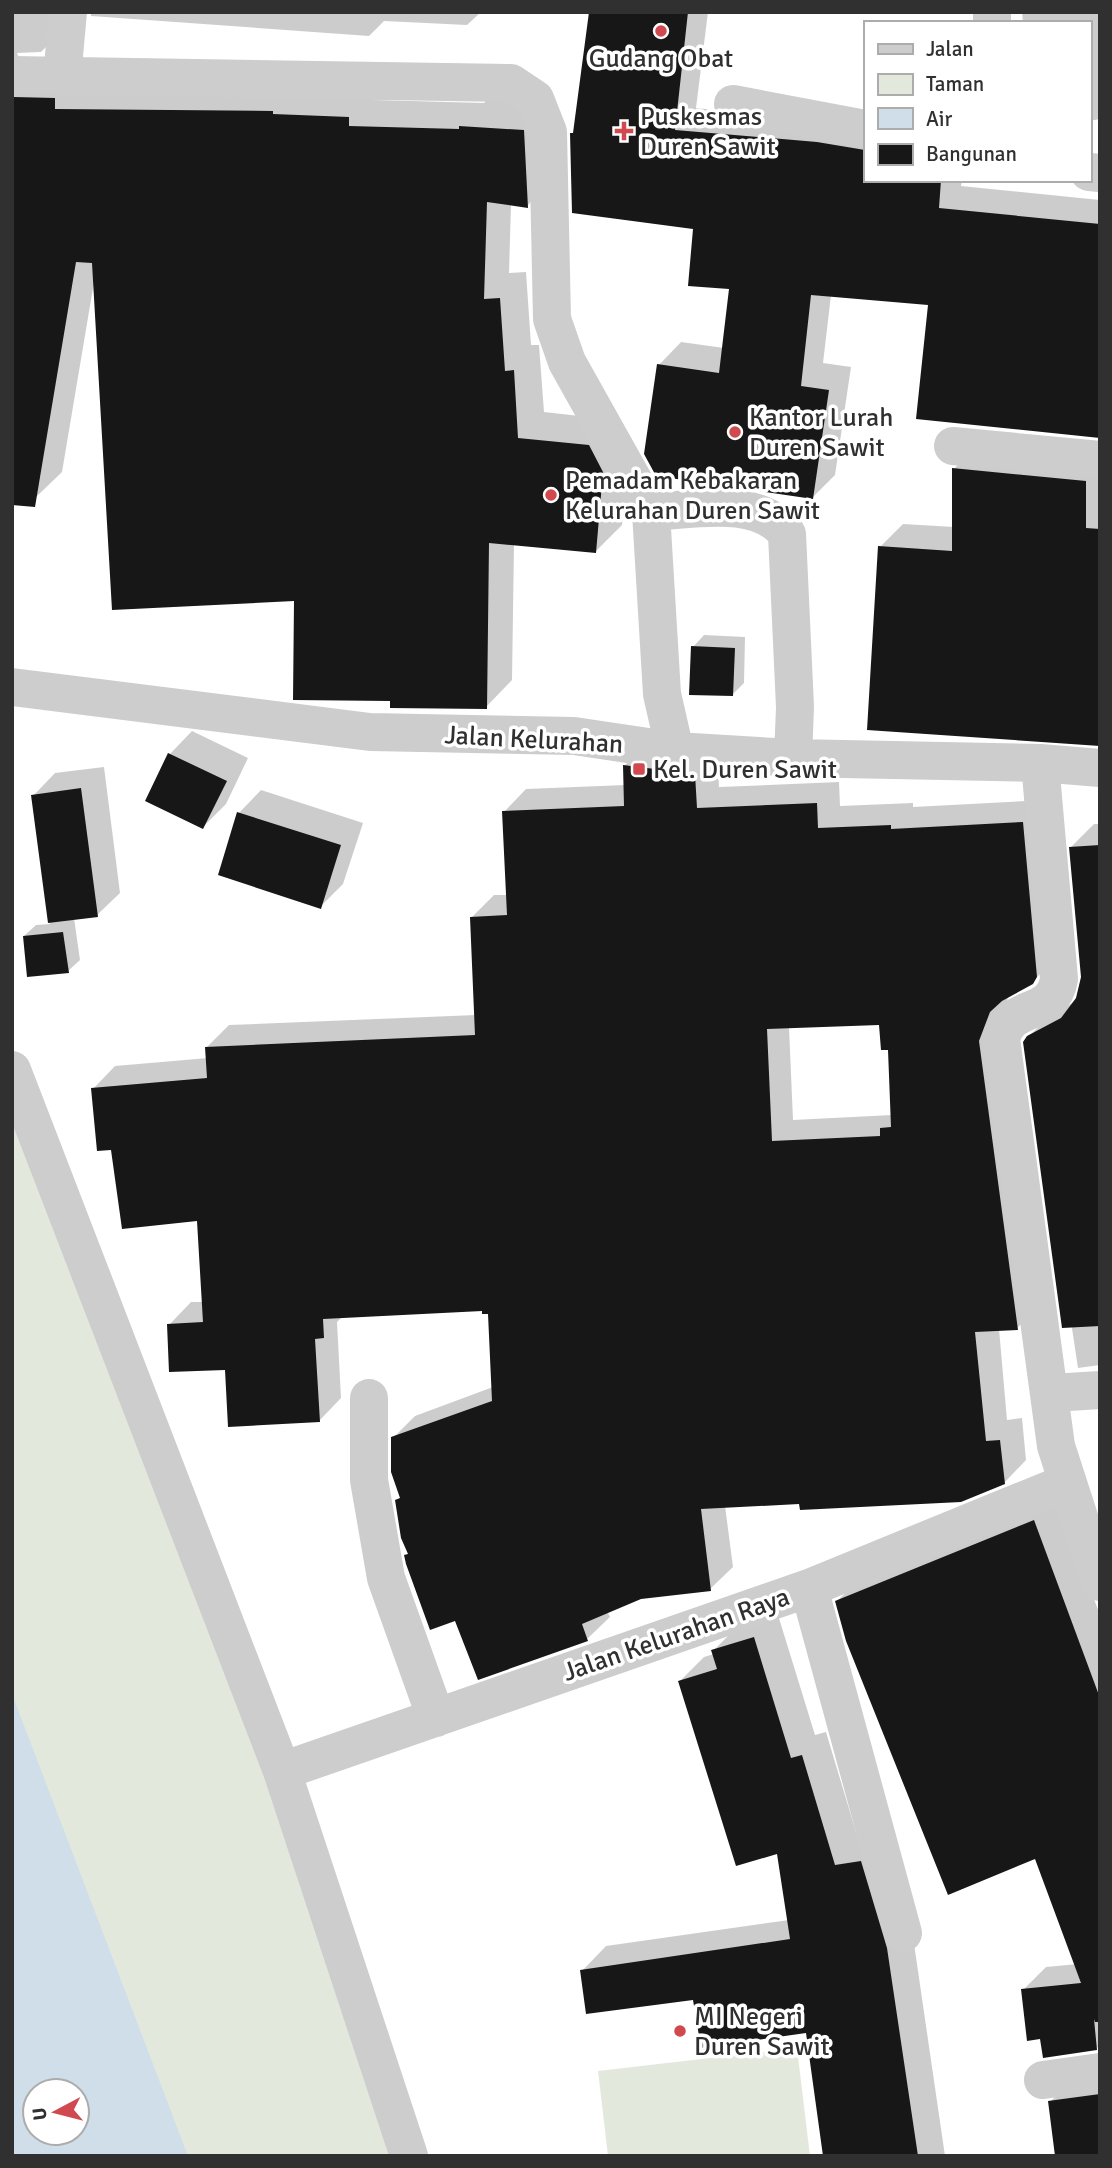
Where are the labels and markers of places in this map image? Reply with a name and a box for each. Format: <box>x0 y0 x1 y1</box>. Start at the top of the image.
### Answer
marker: Gudang Obat <box>653 23 669 39</box>
place label: Gudang Obat <box>589 43 733 75</box>
place label: Puskesmas Duren Sawit <box>640 101 776 163</box>
marker: Puskesmas Duren Sawit <box>614 121 634 141</box>
place label: Kantor Lurah Duren Sawit <box>749 402 893 464</box>
marker: Kantor Lurah Duren Sawit <box>727 424 743 440</box>
place label: Pemadam Kebakaran Kelurahan Duren Sawit <box>565 465 820 527</box>
marker: Pemadam Kebakaran Kelurahan Duren Sawit <box>543 487 559 503</box>
place label: Kel. Duren Sawit <box>653 754 837 786</box>
marker: Kel. Duren Sawit <box>631 761 647 777</box>
place label: MI Negeri Duren Sawit <box>694 2001 830 2063</box>
marker: MI Negeri Duren Sawit <box>672 2023 688 2039</box>

